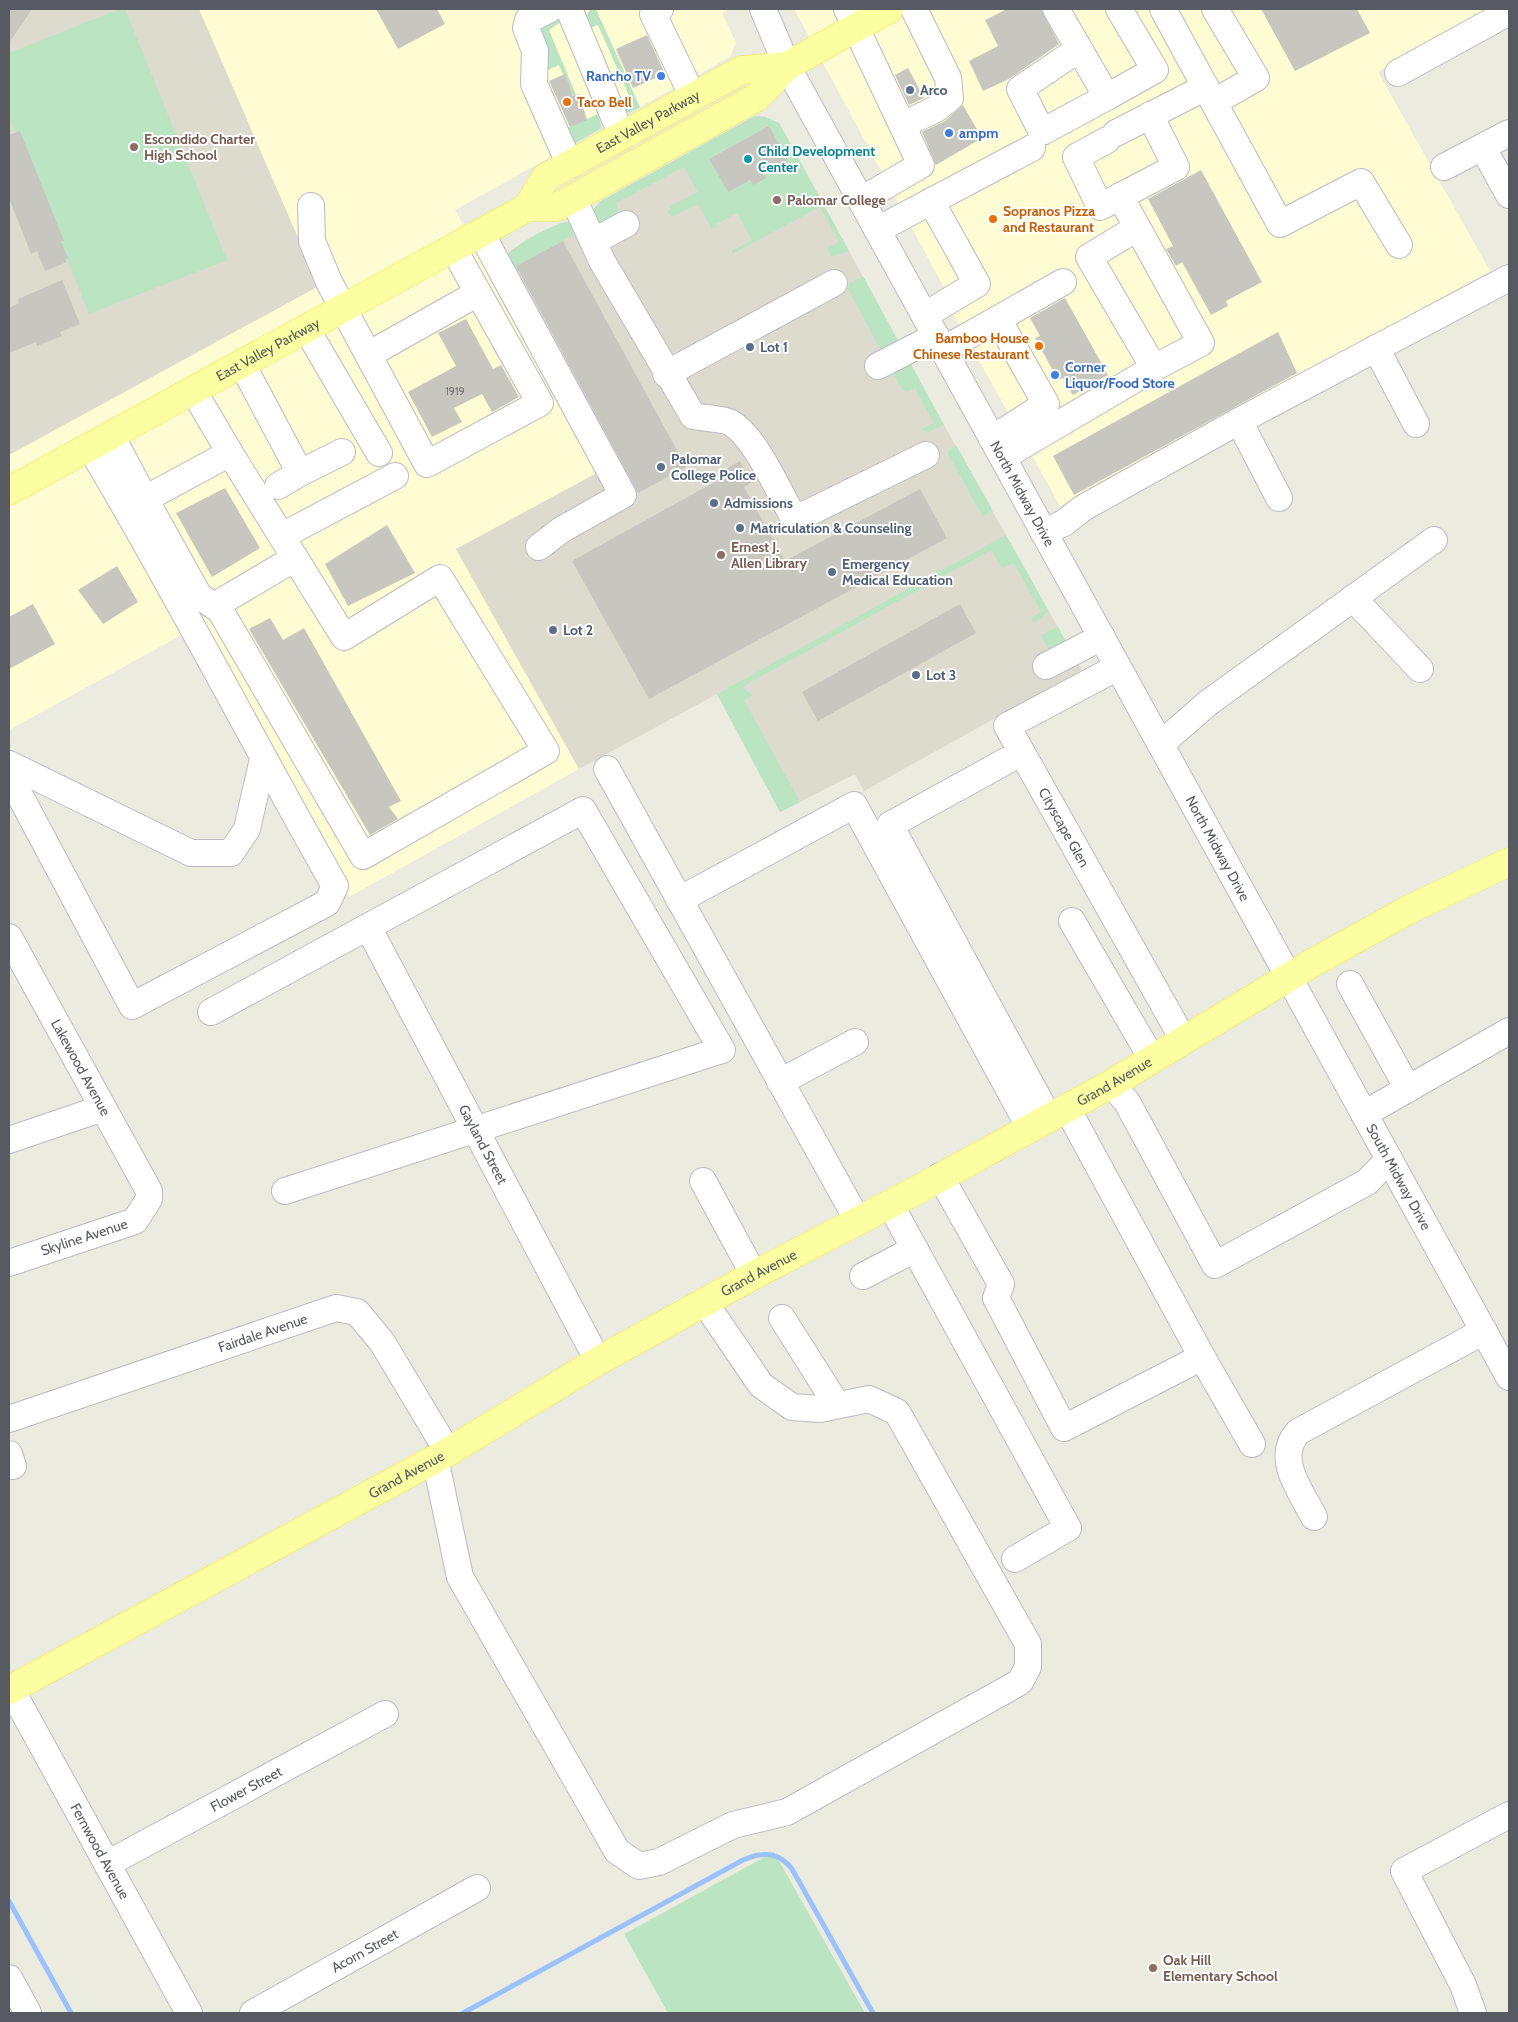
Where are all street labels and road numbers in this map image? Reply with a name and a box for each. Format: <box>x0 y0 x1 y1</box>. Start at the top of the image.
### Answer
street label: East Valley Parkway <box>593 86 703 157</box>
street label: East Valley Parkway <box>213 314 323 385</box>
street label: North Midway Drive <box>986 438 1059 549</box>
street label: Cityscape Glen <box>1034 784 1094 870</box>
street label: North Midway Drive <box>1182 793 1254 904</box>
street label: Lakewood Avenue <box>47 1016 115 1119</box>
street label: Grand Avenue <box>1074 1053 1155 1110</box>
street label: Gayland Street <box>455 1101 512 1188</box>
street label: South Midway Drive <box>1362 1120 1435 1233</box>
street label: Skyline Avenue <box>38 1214 130 1260</box>
street label: Grand Avenue <box>717 1245 800 1301</box>
street label: Fairdale Avenue <box>216 1309 310 1356</box>
street label: Grand Avenue <box>365 1447 447 1502</box>
street label: Flower Street <box>207 1762 285 1816</box>
street label: Fernwood Avenue <box>66 1800 134 1902</box>
street label: Acorn Street <box>328 1925 402 1976</box>

